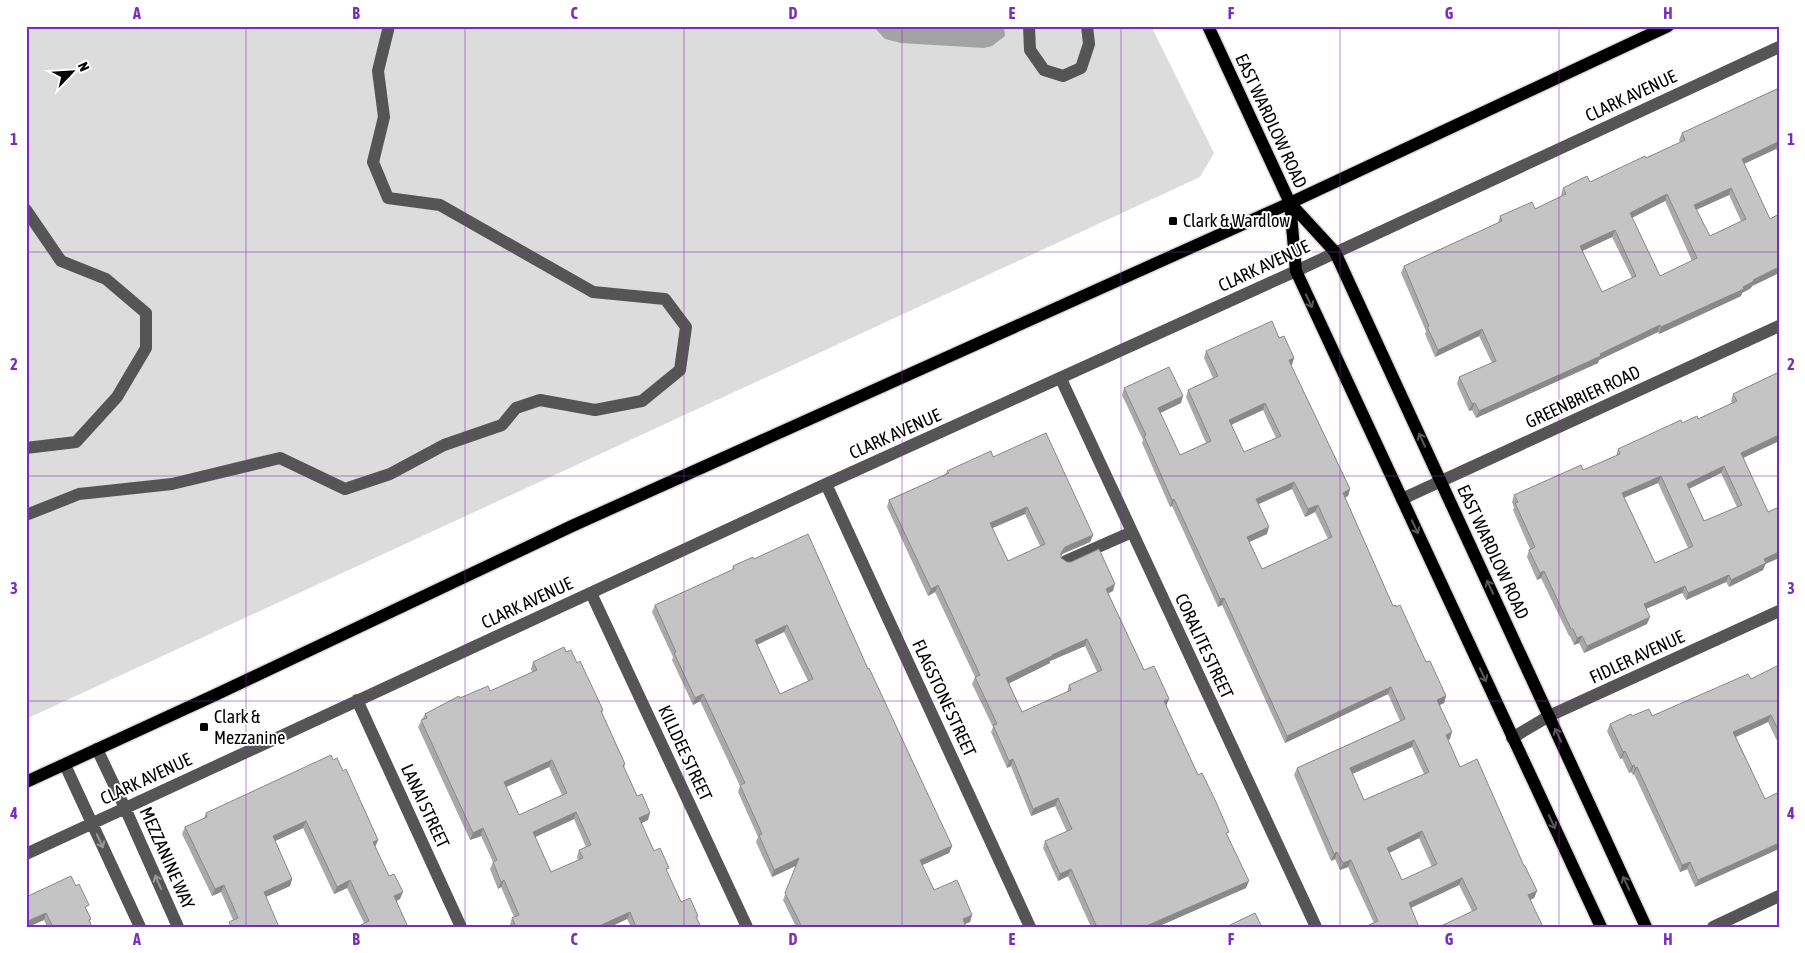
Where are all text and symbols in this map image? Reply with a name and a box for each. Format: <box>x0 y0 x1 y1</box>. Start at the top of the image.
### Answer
text: A <box>132 4 141 22</box>
text: B <box>352 4 360 22</box>
text: C <box>570 4 578 22</box>
text: D <box>789 4 798 22</box>
text: E <box>1009 4 1016 22</box>
text: F <box>1228 4 1235 22</box>
text: G <box>1445 4 1454 22</box>
text: H <box>1663 4 1673 22</box>
north arrow <box>48 48 98 98</box>
street label: EAST WARDLOW ROAD <box>1231 50 1312 191</box>
text: N <box>75 59 93 74</box>
street label: CLARK AVENUE <box>1582 65 1680 126</box>
text: 1 <box>10 130 18 148</box>
text: 1 <box>1787 130 1795 148</box>
place label: Clark & Wardlow <box>1183 210 1290 231</box>
marker: Clark & Wardlow <box>1167 215 1179 227</box>
street label: CLARK AVENUE <box>1215 235 1313 296</box>
one-way arrow <box>1305 293 1315 308</box>
text: 2 <box>10 355 18 373</box>
text: 2 <box>1787 355 1795 373</box>
street label: GREENBRIER ROAD <box>1522 361 1643 432</box>
street label: CLARK AVENUE <box>846 404 944 463</box>
one-way arrow <box>1417 433 1426 448</box>
street label: EAST WARDLOW ROAD <box>1453 481 1534 622</box>
one-way arrow <box>1411 519 1420 534</box>
street label: CLARK AVENUE <box>478 572 576 633</box>
text: 3 <box>10 579 18 597</box>
text: 3 <box>1787 579 1795 597</box>
one-way arrow <box>1485 580 1494 595</box>
street label: CORALITE STREET <box>1171 590 1238 702</box>
street label: FIDLER AVENUE <box>1586 625 1688 688</box>
street label: FLAGSTONE STREET <box>908 636 981 760</box>
one-way arrow <box>1479 667 1488 682</box>
street label: KILLDEE STREET <box>654 702 717 804</box>
place label: Clark & Mezzanine <box>214 706 285 748</box>
marker: Clark & Mezzanine <box>198 721 210 733</box>
one-way arrow <box>1552 728 1562 743</box>
street label: CLARK AVENUE <box>97 748 195 809</box>
street label: LANAI STREET <box>397 761 454 851</box>
text: 4 <box>9 804 18 822</box>
street label: MEZZANINE WAY <box>136 804 199 912</box>
text: 4 <box>1786 804 1795 822</box>
one-way arrow <box>1547 814 1557 829</box>
one-way arrow <box>96 833 105 848</box>
one-way arrow <box>153 875 163 890</box>
one-way arrow <box>1621 875 1631 890</box>
text: A <box>132 930 141 948</box>
text: B <box>352 930 360 948</box>
text: C <box>570 930 578 948</box>
text: D <box>789 930 798 948</box>
text: E <box>1009 930 1016 948</box>
text: F <box>1228 930 1235 948</box>
text: G <box>1445 930 1454 948</box>
text: H <box>1663 930 1673 948</box>

